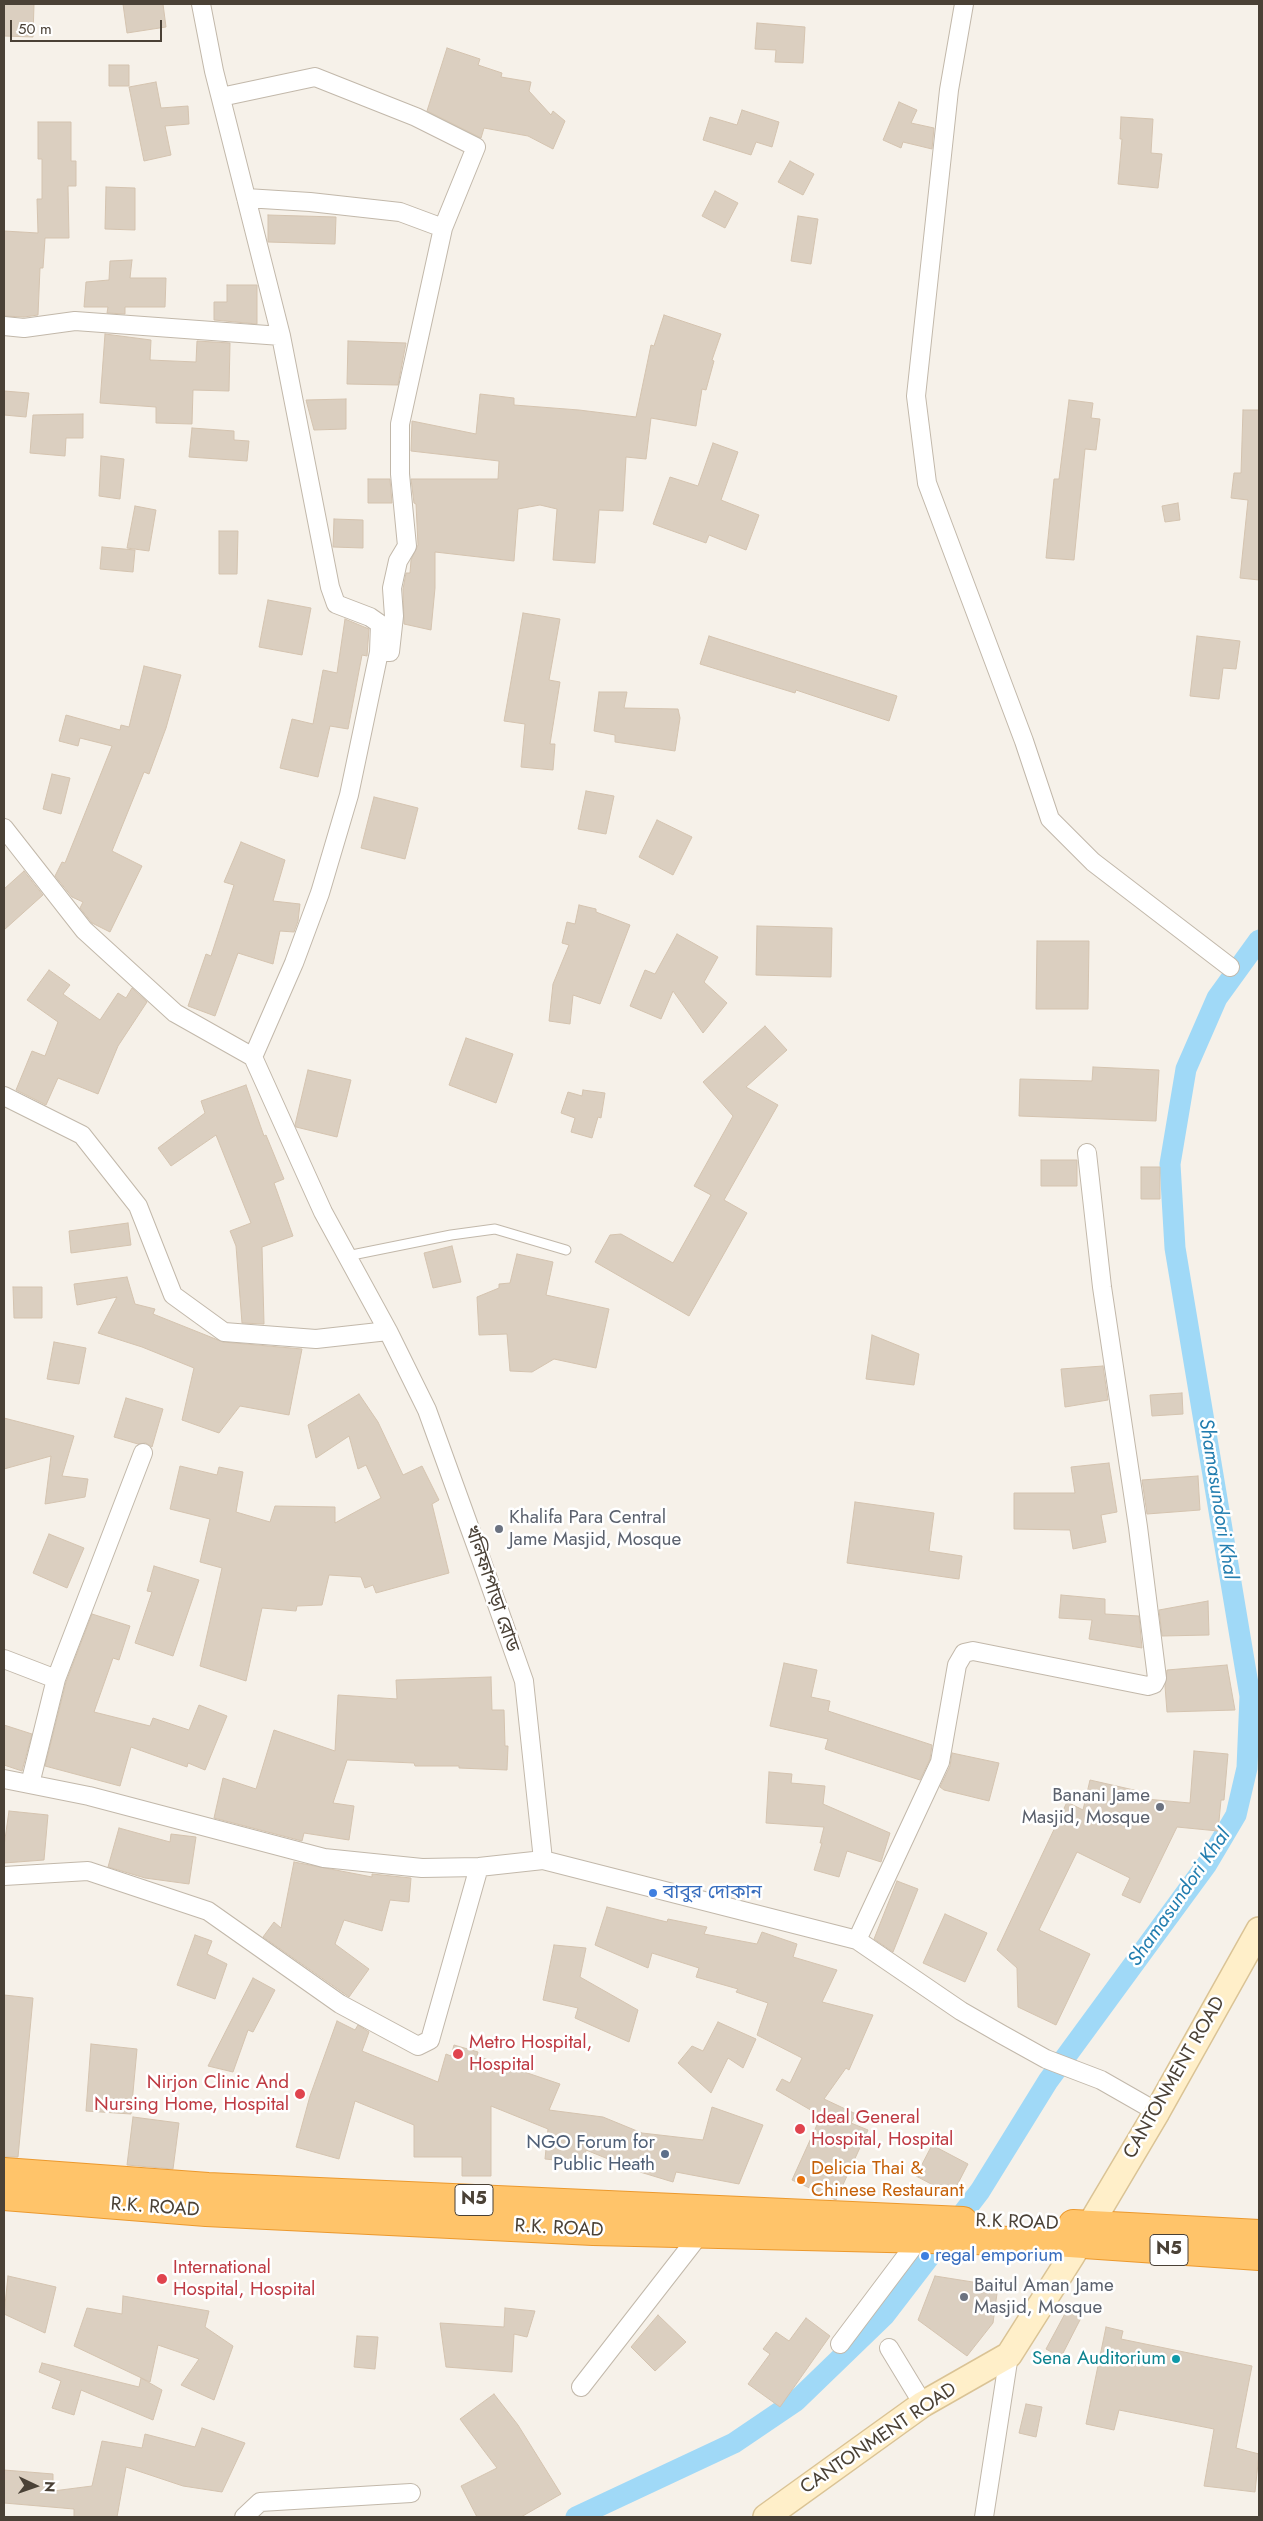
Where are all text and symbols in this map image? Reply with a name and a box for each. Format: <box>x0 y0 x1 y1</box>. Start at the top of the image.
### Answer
scale bar <box>12 10 165 42</box>
text: 50 m <box>18 18 52 40</box>
water label: Shamasundori Khal <box>1192 1417 1242 1581</box>
place label: Khalifa Para Central Jame Masjid, Mosque <box>509 1507 681 1551</box>
street label: খলিফাপাড়া রোড <box>459 1523 523 1655</box>
marker: Khalifa Para Central Jame Masjid, Mosque <box>493 1523 505 1535</box>
place label: Banani Jame Masjid, Mosque <box>1022 1785 1150 1829</box>
marker: Banani Jame Masjid, Mosque <box>1154 1801 1166 1813</box>
water label: Shamasundori Khal <box>1124 1825 1236 1971</box>
place label: বাবুর দোকান <box>663 1882 762 1904</box>
marker: বাবুর দোকান <box>647 1887 659 1899</box>
street label: CANTONMENT ROAD <box>1119 1993 1231 2163</box>
place label: Metro Hospital, Hospital <box>469 2032 592 2076</box>
marker: Metro Hospital, Hospital <box>451 2047 465 2061</box>
place label: Nirjon Clinic And Nursing Home, Hospital <box>94 2072 289 2116</box>
marker: Nirjon Clinic And Nursing Home, Hospital <box>293 2087 307 2101</box>
place label: Ideal General Hospital, Hospital <box>811 2107 953 2151</box>
marker: Ideal General Hospital, Hospital <box>793 2122 807 2136</box>
place label: NGO Forum for Public Heath <box>526 2132 655 2176</box>
marker: NGO Forum for Public Heath <box>659 2148 671 2160</box>
place label: Delicia Thai & Chinese Restaurant <box>811 2158 964 2202</box>
marker: Delicia Thai & Chinese Restaurant <box>795 2174 807 2186</box>
road number: N5 <box>455 2184 493 2216</box>
street label: R.K. ROAD <box>110 2194 200 2222</box>
street label: R.K ROAD <box>975 2210 1059 2236</box>
street label: R.K. ROAD <box>514 2215 604 2243</box>
road number: N5 <box>1150 2234 1188 2266</box>
place label: regal emporium <box>935 2245 1063 2267</box>
marker: regal emporium <box>919 2250 931 2262</box>
place label: International Hospital, Hospital <box>173 2257 315 2301</box>
marker: International Hospital, Hospital <box>155 2272 169 2286</box>
place label: Baitul Aman Jame Masjid, Mosque <box>974 2275 1114 2319</box>
marker: Baitul Aman Jame Masjid, Mosque <box>958 2291 970 2303</box>
place label: Sena Auditorium <box>1032 2348 1166 2370</box>
marker: Sena Auditorium <box>1170 2353 1182 2365</box>
street label: CANTONMENT ROAD <box>797 2378 961 2500</box>
north arrow <box>10 2461 60 2511</box>
text: N <box>40 2481 60 2493</box>

